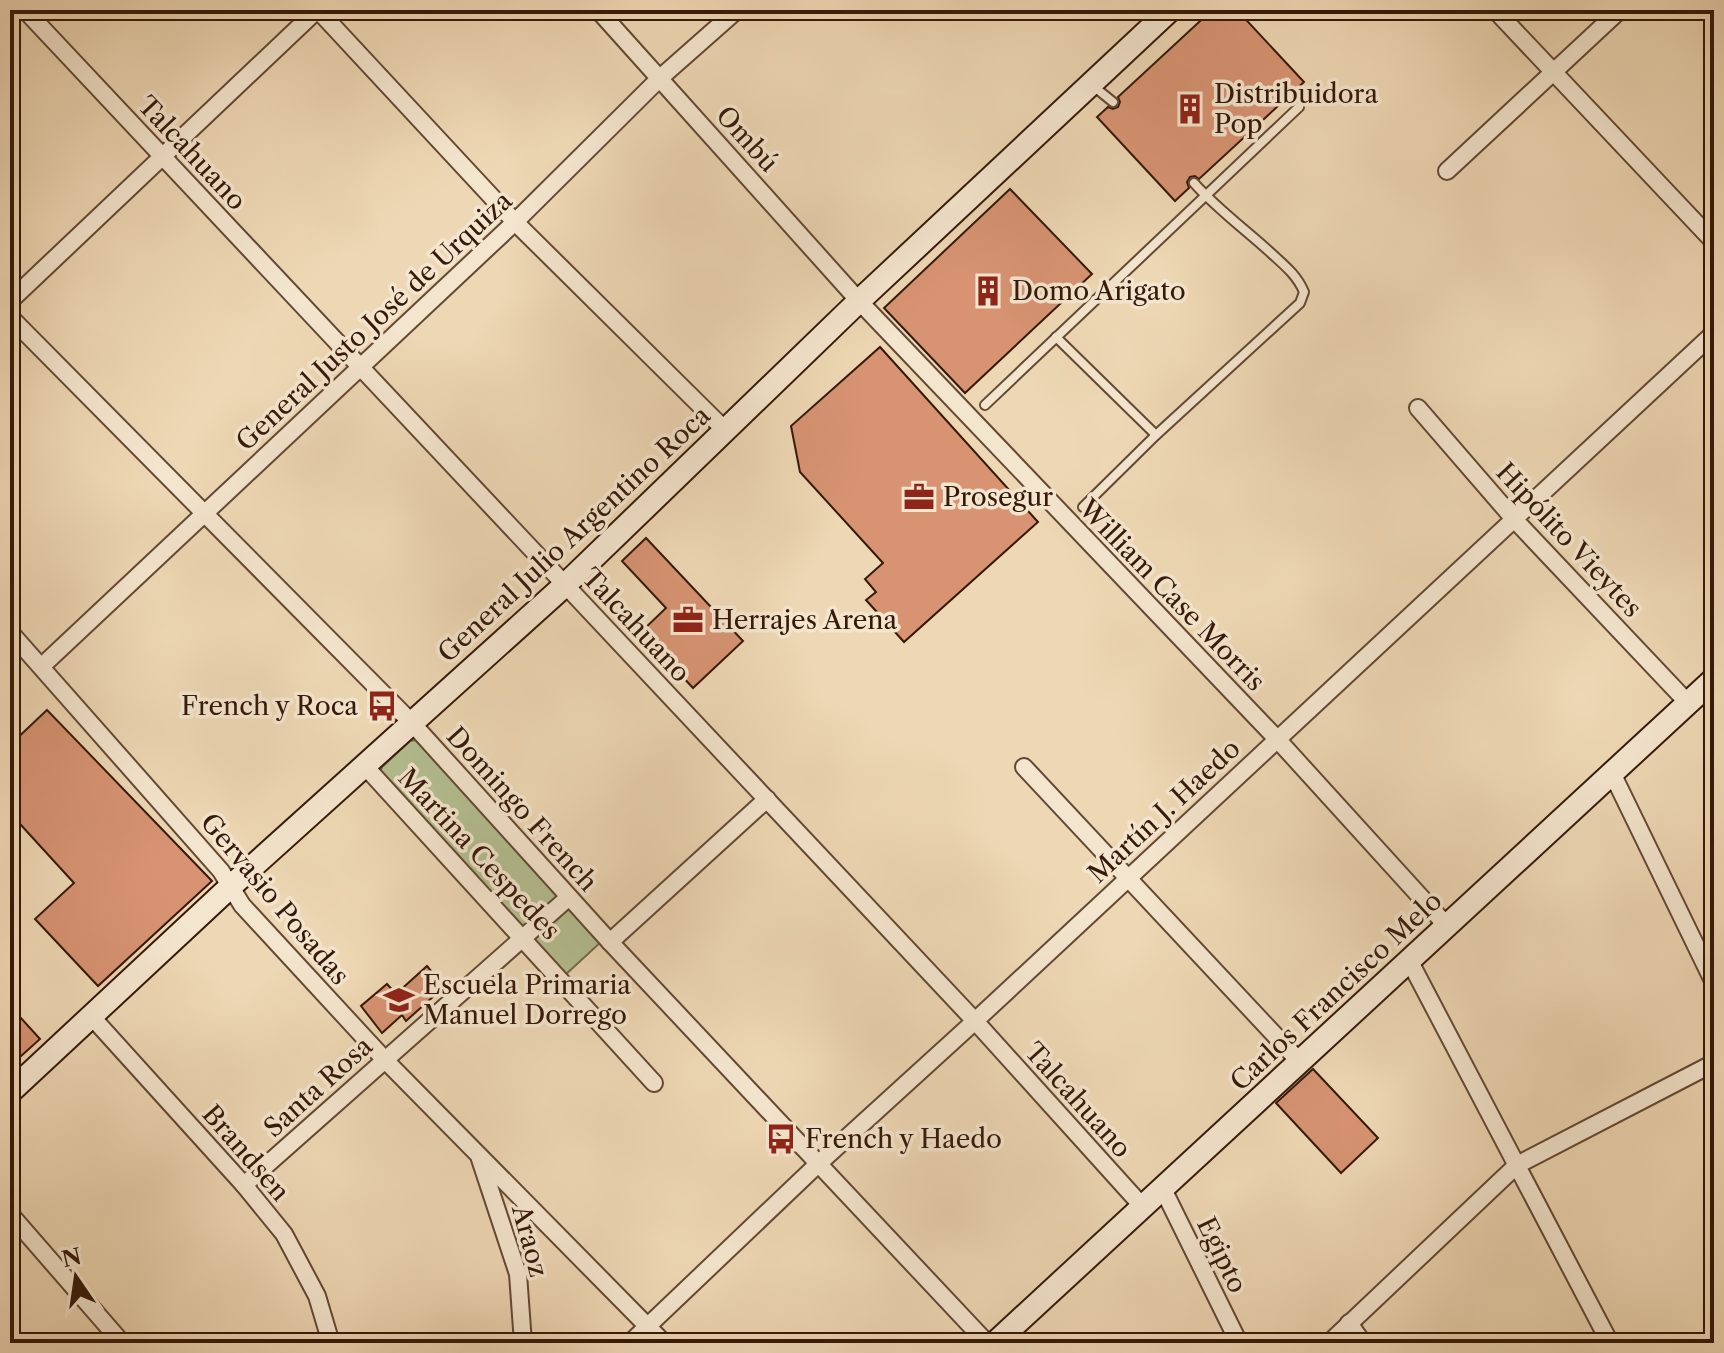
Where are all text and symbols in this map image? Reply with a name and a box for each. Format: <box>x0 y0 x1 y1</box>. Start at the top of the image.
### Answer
place label: Distribuidora Pop <box>1214 78 1378 140</box>
street label: Talcahuano <box>131 89 253 217</box>
building icon: Distribuidora Pop <box>1173 92 1207 126</box>
street label: Ombú <box>709 100 785 179</box>
street label: General Justo José de Urquiza <box>229 184 519 457</box>
building icon: Domo Arigato <box>971 274 1005 308</box>
place label: Domo Arigato <box>1012 275 1186 307</box>
street label: General Julio Argentino Roca <box>431 399 717 669</box>
street label: Hipólito Vieytes <box>1489 456 1649 624</box>
office icon: Prosegur <box>902 480 936 514</box>
place label: Prosegur <box>943 481 1053 513</box>
street label: William Case Morris <box>1072 492 1272 697</box>
street label: Talcahuano <box>575 561 697 689</box>
office icon: Herrajes Arena <box>671 603 705 637</box>
place label: Herrajes Arena <box>712 604 898 636</box>
bus stop icon: French y Roca <box>365 689 399 723</box>
place label: French y Roca <box>181 690 358 722</box>
street label: Domingo French <box>440 720 604 898</box>
street label: Martín J. Haedo <box>1081 732 1247 890</box>
street label: Martina Cespedes <box>391 762 567 946</box>
street label: Gervasio Posadas <box>194 807 356 991</box>
street label: Carlos Francisco Melo <box>1224 885 1448 1097</box>
place label: Escuela Primaria Manuel Dorrego <box>423 969 631 1031</box>
school or university icon: Escuela Primaria Manuel Dorrego <box>382 983 416 1017</box>
street label: Santa Rosa <box>257 1030 379 1144</box>
street label: Talcahuano <box>1018 1036 1138 1164</box>
street label: Brandsen <box>196 1098 296 1208</box>
bus stop icon: French y Haedo <box>764 1122 798 1156</box>
place label: French y Haedo <box>805 1123 1002 1155</box>
street label: Araoz <box>505 1201 555 1280</box>
street label: Egipto <box>1190 1212 1254 1298</box>
north arrow <box>36 1237 116 1317</box>
text: N <box>59 1243 84 1273</box>

